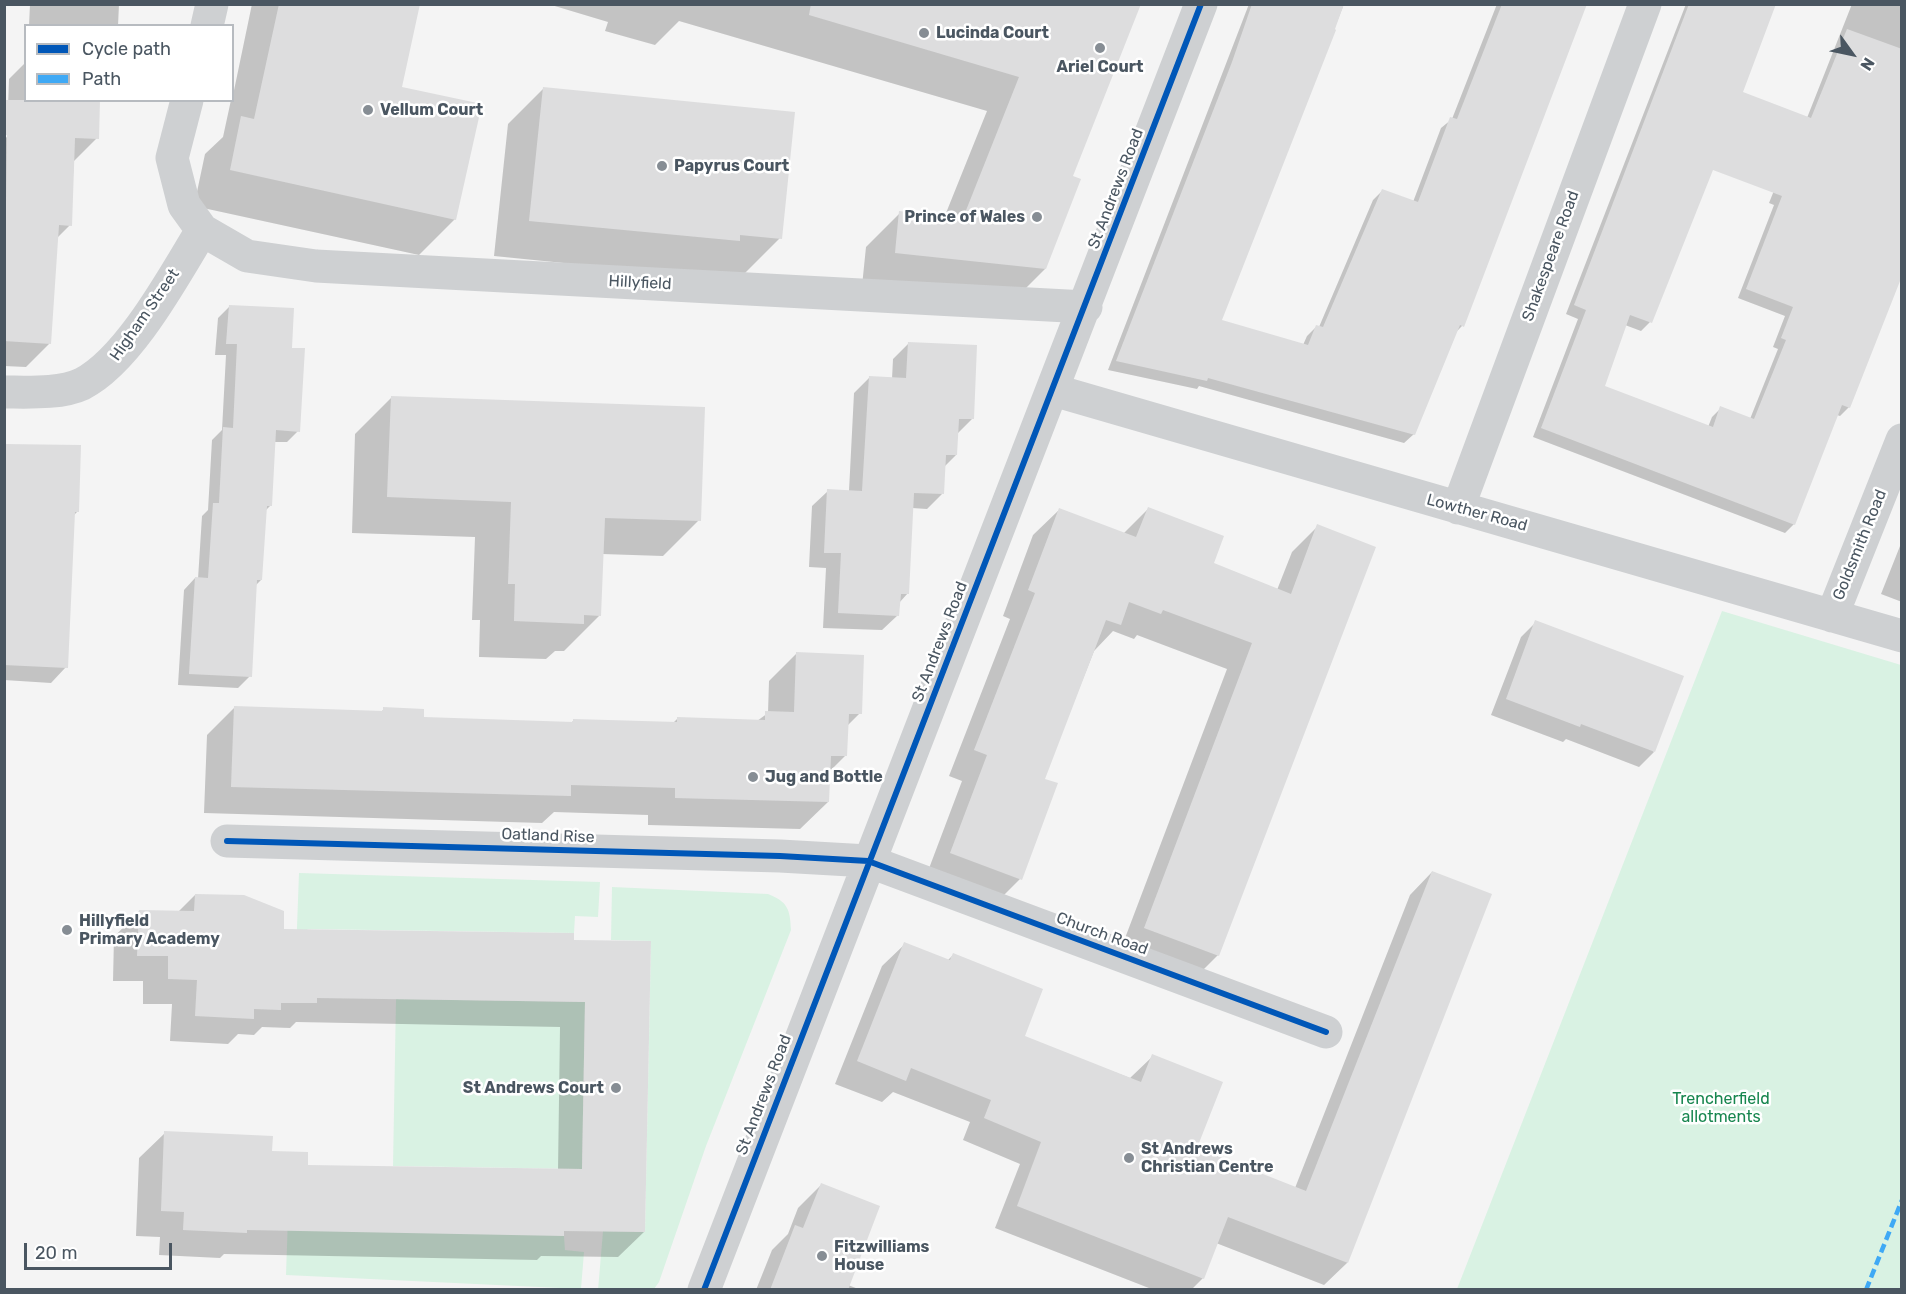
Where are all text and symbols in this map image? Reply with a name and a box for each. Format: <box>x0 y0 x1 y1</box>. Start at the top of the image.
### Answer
place label: Lucinda Court <box>936 23 1049 43</box>
legend <box>24 24 234 102</box>
north arrow <box>1822 24 1882 84</box>
marker: Lucinda Court <box>917 26 931 40</box>
text: Cycle path <box>82 38 171 60</box>
marker: Ariel Court <box>1093 41 1107 55</box>
text: N <box>1856 54 1879 74</box>
place label: Ariel Court <box>1057 57 1143 77</box>
text: Path <box>82 68 121 90</box>
place label: Vellum Court <box>380 100 483 120</box>
marker: Vellum Court <box>361 103 375 117</box>
street label: St Andrews Road <box>1084 126 1148 252</box>
place label: Papyrus Court <box>674 156 789 176</box>
marker: Papyrus Court <box>655 159 669 173</box>
street label: Shakespeare Road <box>1518 188 1584 324</box>
place label: Prince of Wales <box>904 207 1025 227</box>
marker: Prince of Wales <box>1030 210 1044 224</box>
street label: Higham Street <box>106 265 184 365</box>
street label: Hillyfield <box>608 272 672 294</box>
street label: Goldsmith Road <box>1829 487 1891 603</box>
street label: Lowther Road <box>1425 490 1529 536</box>
street label: St Andrews Road <box>908 579 972 705</box>
place label: Jug and Bottle <box>765 767 883 787</box>
marker: Jug and Bottle <box>746 770 760 784</box>
street label: Oatland Rise <box>501 825 595 847</box>
street label: Church Road <box>1053 908 1151 960</box>
place label: Hillyfield Primary Academy <box>79 911 220 949</box>
marker: Hillyfield Primary Academy <box>60 923 74 937</box>
street label: St Andrews Road <box>732 1032 796 1158</box>
place label: St Andrews Court <box>463 1078 604 1098</box>
marker: St Andrews Court <box>609 1081 623 1095</box>
park label: Trencherfield allotments <box>1672 1089 1770 1127</box>
place label: St Andrews Christian Centre <box>1141 1139 1274 1177</box>
marker: St Andrews Christian Centre <box>1122 1151 1136 1165</box>
scale bar <box>27 1231 176 1269</box>
place label: Fitzwilliams House <box>834 1237 929 1275</box>
text: 20 m <box>35 1242 77 1264</box>
marker: Fitzwilliams House <box>815 1249 829 1263</box>

